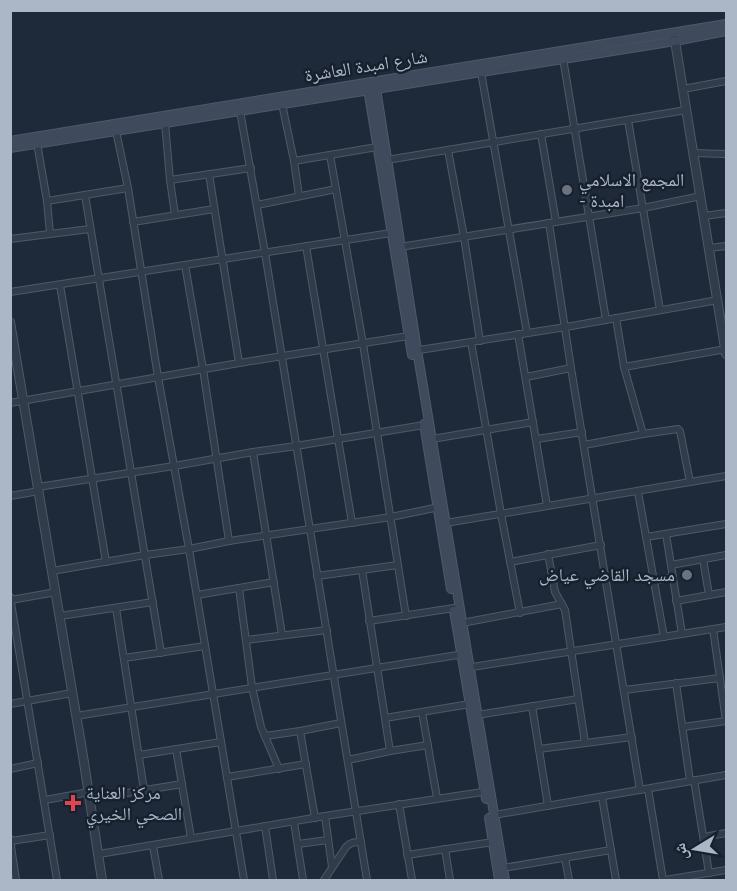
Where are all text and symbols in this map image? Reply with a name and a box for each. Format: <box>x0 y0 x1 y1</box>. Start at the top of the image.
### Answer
street label: شارع امبدة العاشرة <box>303 45 429 87</box>
place label: المجمع الاسلامي - امبدة <box>579 169 684 212</box>
marker: المجمع الاسلامي - امبدة <box>560 183 574 197</box>
place label: مسجد القاضي عياض <box>539 564 675 590</box>
marker: مسجد القاضي عياض <box>680 568 694 582</box>
place label: مركز العناية الصحي الخيري <box>86 782 182 829</box>
marker: مركز العناية الصحي الخيري <box>64 794 82 812</box>
north arrow <box>665 819 725 879</box>
text: ش <box>670 842 692 862</box>

